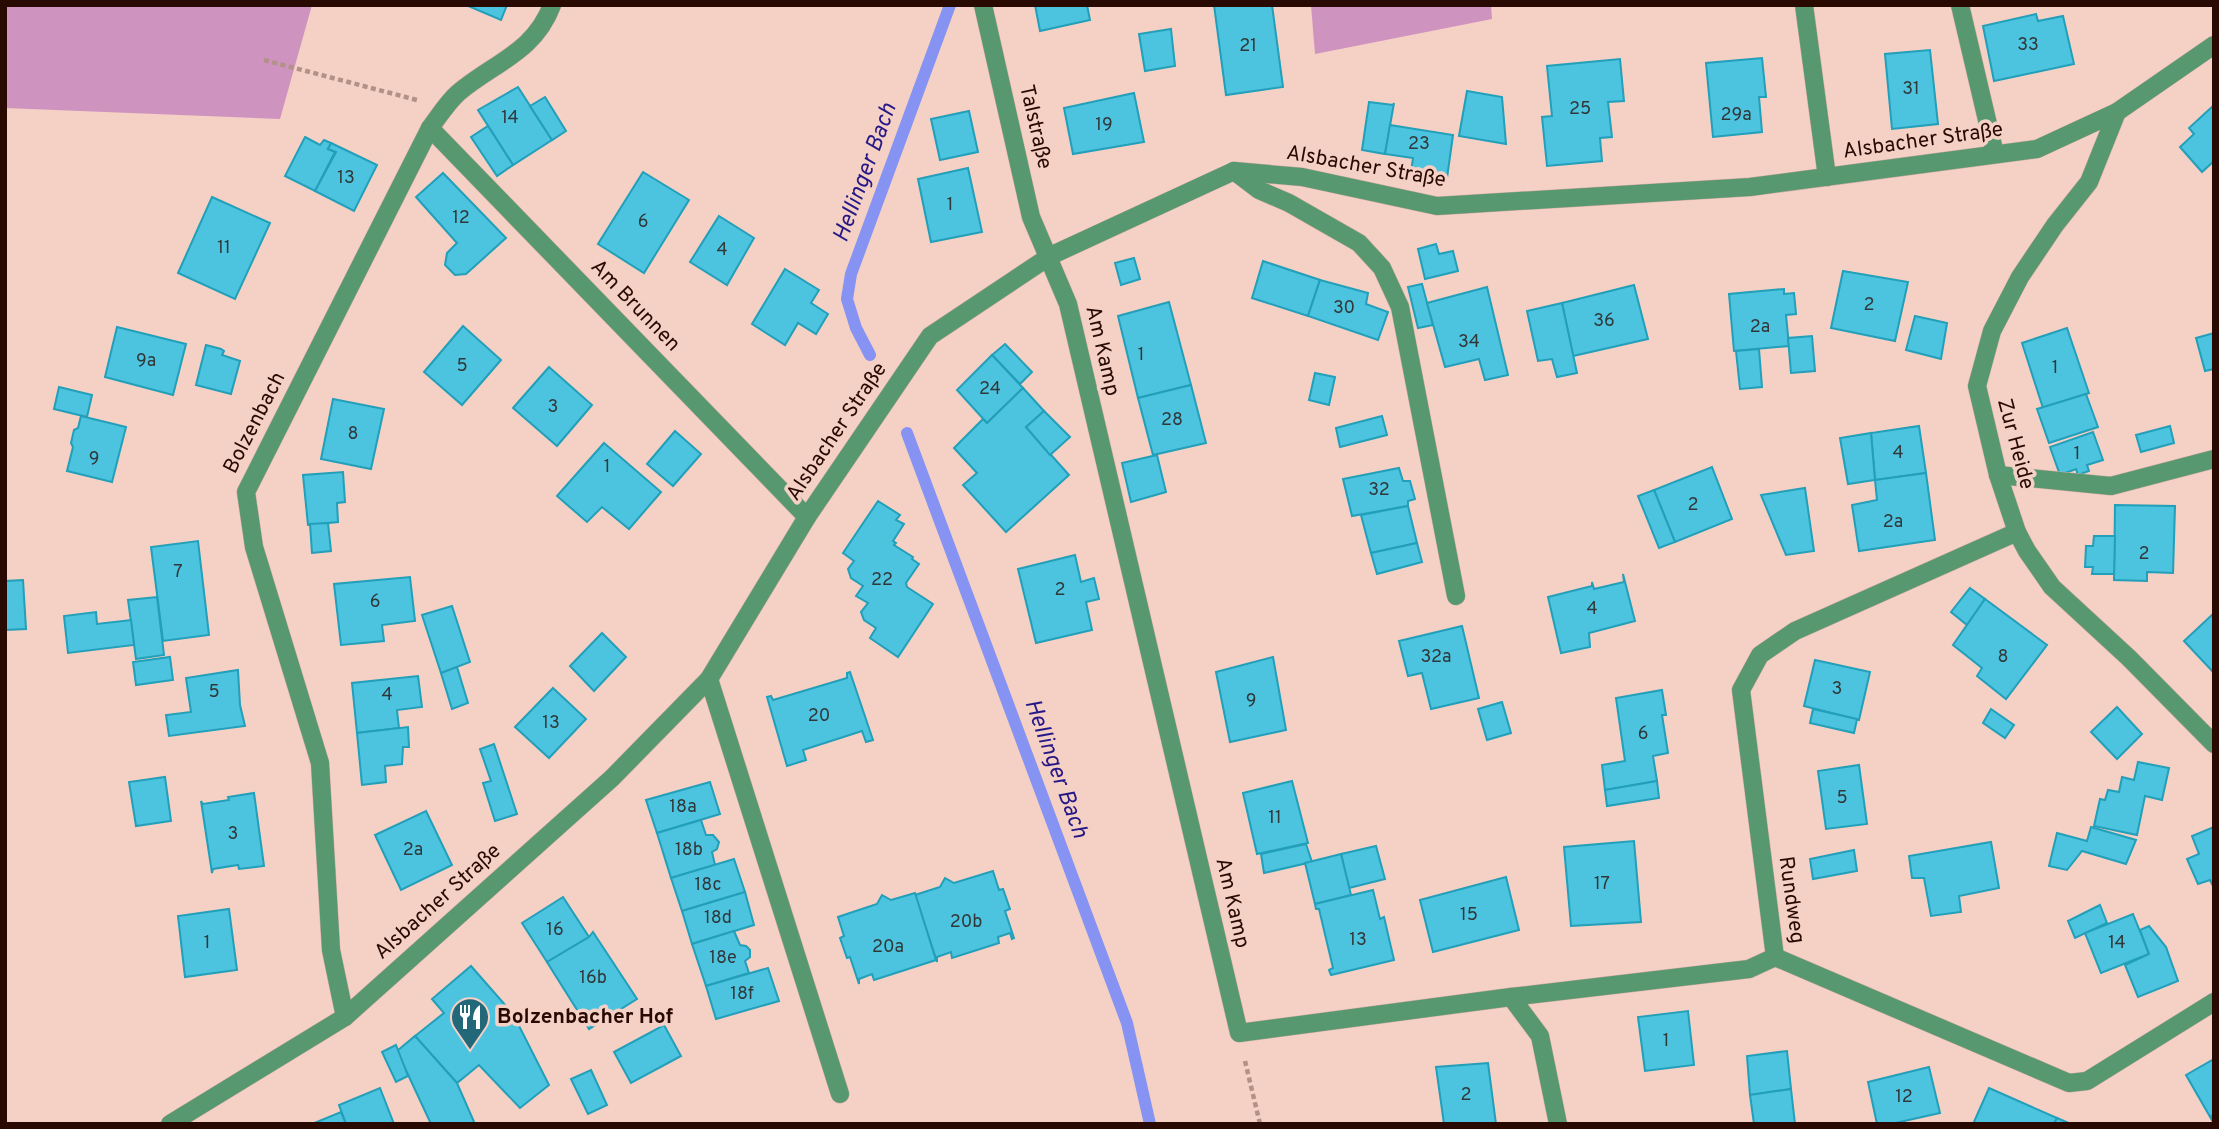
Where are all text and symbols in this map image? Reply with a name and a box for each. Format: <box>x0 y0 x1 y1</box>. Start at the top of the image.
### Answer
house number: 33 <box>2017 34 2039 57</box>
house number: 21 <box>1239 35 1257 58</box>
house number: 31 <box>1902 78 1920 101</box>
street label: Talstraße <box>1012 82 1058 172</box>
house number: 25 <box>1569 98 1591 121</box>
water label: Hellinger Bach <box>827 99 905 247</box>
house number: 29a <box>1720 104 1752 127</box>
house number: 14 <box>501 107 519 130</box>
house number: 19 <box>1095 114 1113 137</box>
street label: Alsbacher Straße <box>1841 116 2005 166</box>
house number: 23 <box>1408 133 1430 156</box>
street label: Alsbacher Straße <box>1284 140 1448 194</box>
house number: 13 <box>337 167 355 190</box>
house number: 1 <box>947 194 953 217</box>
house number: 12 <box>452 207 470 230</box>
house number: 6 <box>638 211 648 234</box>
house number: 11 <box>217 237 231 260</box>
house number: 4 <box>716 239 728 262</box>
street label: Am Brunnen <box>584 254 686 358</box>
house number: 2 <box>1863 294 1875 317</box>
house number: 30 <box>1333 297 1355 320</box>
street label: Am Kamp <box>1079 303 1125 399</box>
house number: 36 <box>1593 310 1615 333</box>
house number: 2a <box>1750 316 1770 339</box>
house number: 34 <box>1458 331 1480 354</box>
house number: 1 <box>1138 344 1144 367</box>
house number: 9a <box>136 350 156 373</box>
house number: 5 <box>456 355 468 378</box>
house number: 1 <box>2052 357 2058 380</box>
street label: Alsbacher Straße <box>781 358 893 506</box>
street label: Bolzenbach <box>218 368 292 478</box>
house number: 24 <box>979 378 1001 401</box>
house number: 3 <box>548 396 558 419</box>
street label: Zur Heide <box>1990 396 2040 492</box>
house number: 28 <box>1161 409 1183 432</box>
house number: 8 <box>348 423 359 446</box>
house number: 4 <box>1892 442 1904 465</box>
house number: 1 <box>2074 443 2080 466</box>
house number: 9 <box>89 448 99 471</box>
house number: 1 <box>604 456 610 479</box>
house number: 32 <box>1368 479 1390 502</box>
house number: 2 <box>1687 494 1699 517</box>
house number: 2a <box>1883 511 1903 534</box>
house number: 2 <box>2138 543 2150 566</box>
house number: 7 <box>173 561 183 584</box>
house number: 22 <box>871 569 893 592</box>
house number: 2 <box>1054 579 1066 602</box>
house number: 6 <box>370 591 380 614</box>
house number: 4 <box>1586 598 1598 621</box>
house number: 32a <box>1421 646 1451 669</box>
house number: 8 <box>1998 646 2009 669</box>
house number: 3 <box>1832 678 1842 701</box>
house number: 5 <box>208 681 220 704</box>
house number: 4 <box>381 684 393 707</box>
house number: 9 <box>1246 690 1256 713</box>
water label: Hellinger Bach <box>1016 695 1094 843</box>
house number: 20 <box>808 705 830 728</box>
house number: 13 <box>542 712 560 735</box>
house number: 6 <box>1638 723 1648 746</box>
house number: 5 <box>1836 787 1848 810</box>
house number: 18a <box>669 796 697 819</box>
house number: 11 <box>1268 807 1282 830</box>
house number: 3 <box>228 823 238 846</box>
street label: Alsbacher Straße <box>369 838 507 966</box>
house number: 2a <box>403 839 423 862</box>
house number: 18b <box>675 839 703 862</box>
street label: Am Kamp <box>1209 855 1255 951</box>
street label: Rundweg <box>1772 855 1810 945</box>
house number: 17 <box>1594 873 1610 896</box>
house number: 18c <box>695 874 721 897</box>
house number: 15 <box>1460 904 1478 927</box>
house number: 18d <box>704 907 732 930</box>
house number: 20b <box>950 911 982 934</box>
house number: 16 <box>546 919 564 942</box>
house number: 13 <box>1349 929 1367 952</box>
house number: 1 <box>204 932 210 955</box>
house number: 14 <box>2108 932 2126 955</box>
house number: 20a <box>872 936 904 959</box>
house number: 18e <box>709 947 737 970</box>
house number: 16b <box>579 967 607 990</box>
house number: 18f <box>730 983 754 1006</box>
restaurant icon: Bolzenbacher Hof <box>449 996 491 1051</box>
place label: Bolzenbacher Hof <box>497 1004 674 1031</box>
house number: 1 <box>1663 1030 1669 1053</box>
house number: 2 <box>1460 1084 1472 1107</box>
house number: 12 <box>1895 1086 1913 1109</box>

